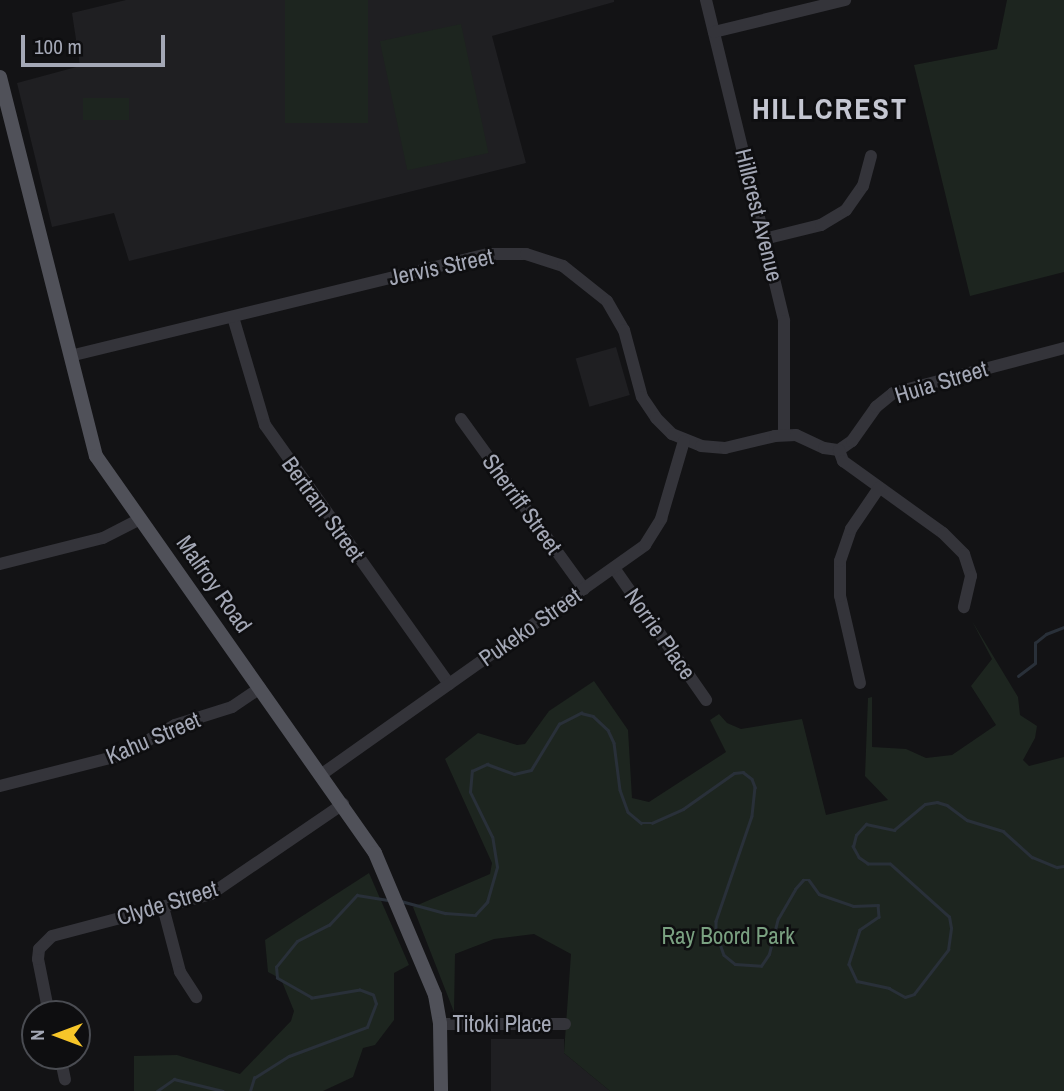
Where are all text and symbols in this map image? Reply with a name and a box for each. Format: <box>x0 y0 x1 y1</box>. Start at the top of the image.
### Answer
scale bar <box>24 21 168 65</box>
text: 100 m <box>34 32 82 61</box>
district label: HILLCREST <box>753 90 907 126</box>
street label: Hillcrest Avenue <box>729 145 789 285</box>
street label: Jervis Street <box>386 242 496 292</box>
street label: Huia Street <box>891 355 991 409</box>
street label: Sherriff Street <box>476 449 568 559</box>
street label: Bertram Street <box>276 451 370 567</box>
street label: Malfroy Road <box>171 530 257 638</box>
street label: Pukeko Street <box>474 582 586 672</box>
street label: Norrie Place <box>619 583 701 685</box>
street label: Kahu Street <box>102 706 204 770</box>
street label: Clyde Street <box>113 875 221 931</box>
park label: Ray Boord Park <box>661 922 795 950</box>
north arrow <box>21 1000 91 1070</box>
street label: Titoki Place <box>452 1010 552 1038</box>
text: N <box>24 1029 50 1041</box>

